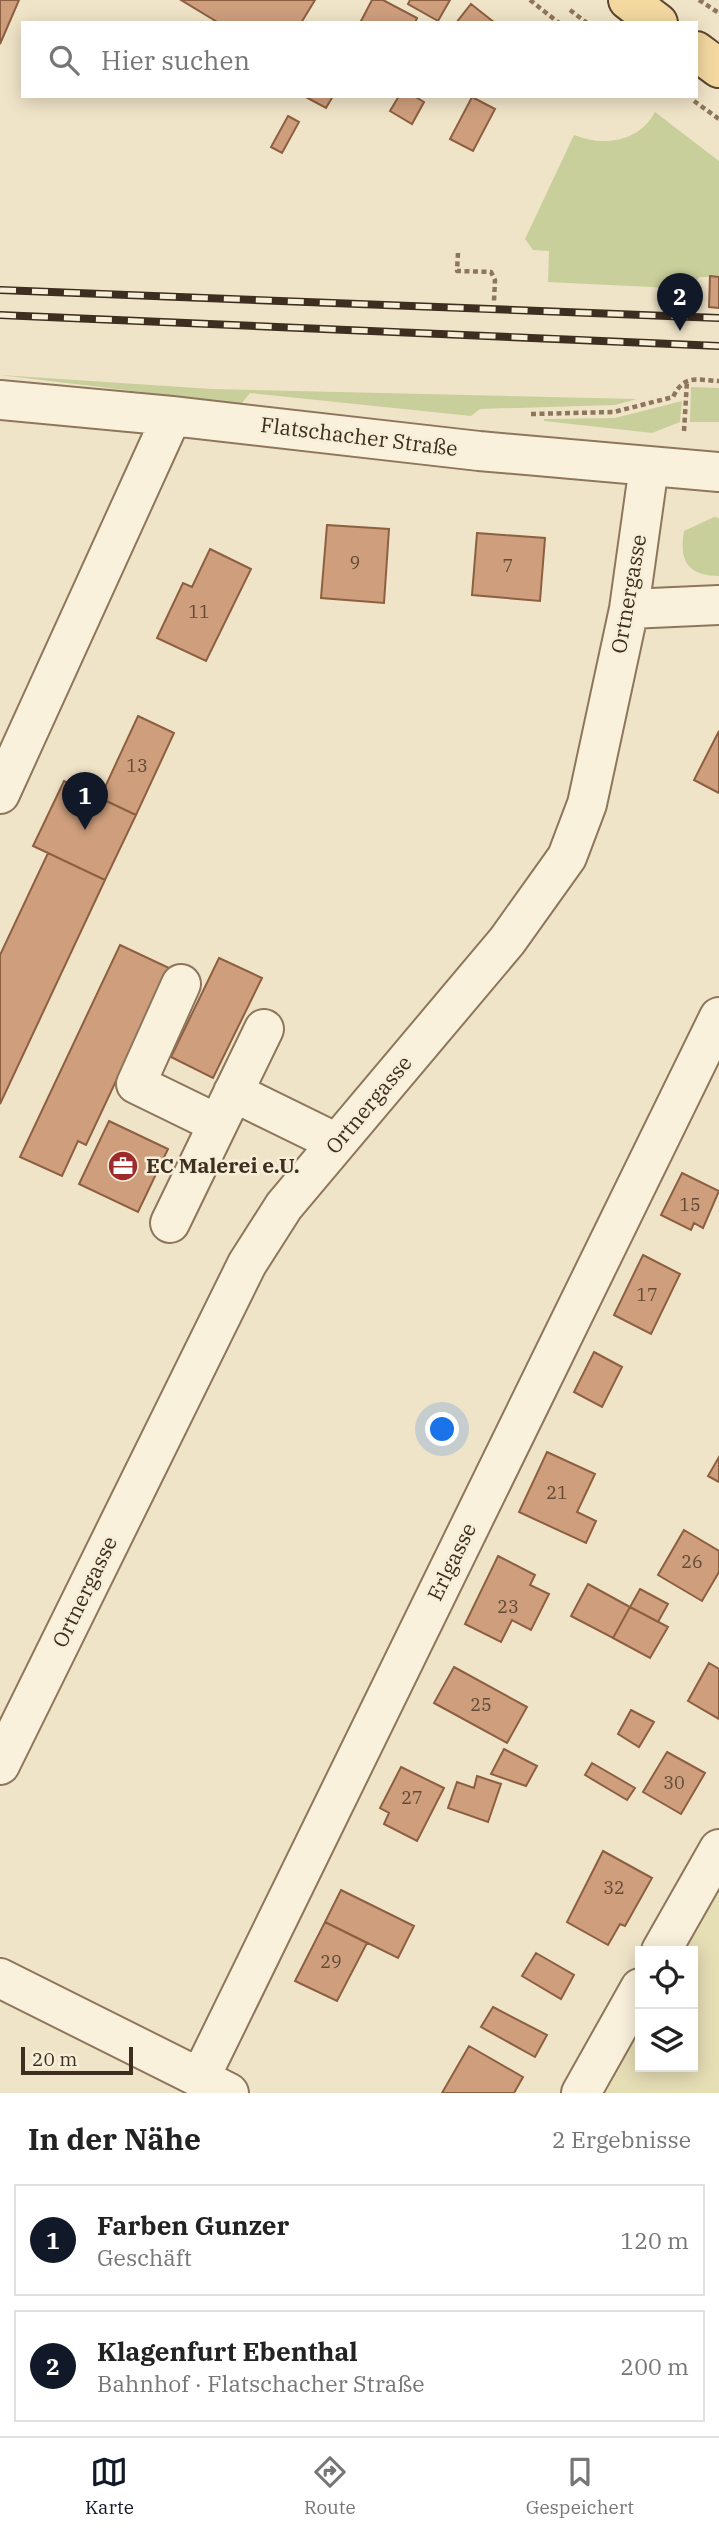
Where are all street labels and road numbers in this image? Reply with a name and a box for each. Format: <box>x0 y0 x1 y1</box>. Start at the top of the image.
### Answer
street label: Flatschacher Straße <box>259 410 459 462</box>
street label: Ortnergasse <box>604 532 652 656</box>
street label: Ortnergasse <box>319 1049 418 1159</box>
street label: Erlgasse <box>420 1518 482 1605</box>
street label: Ortnergasse <box>45 1531 123 1652</box>

